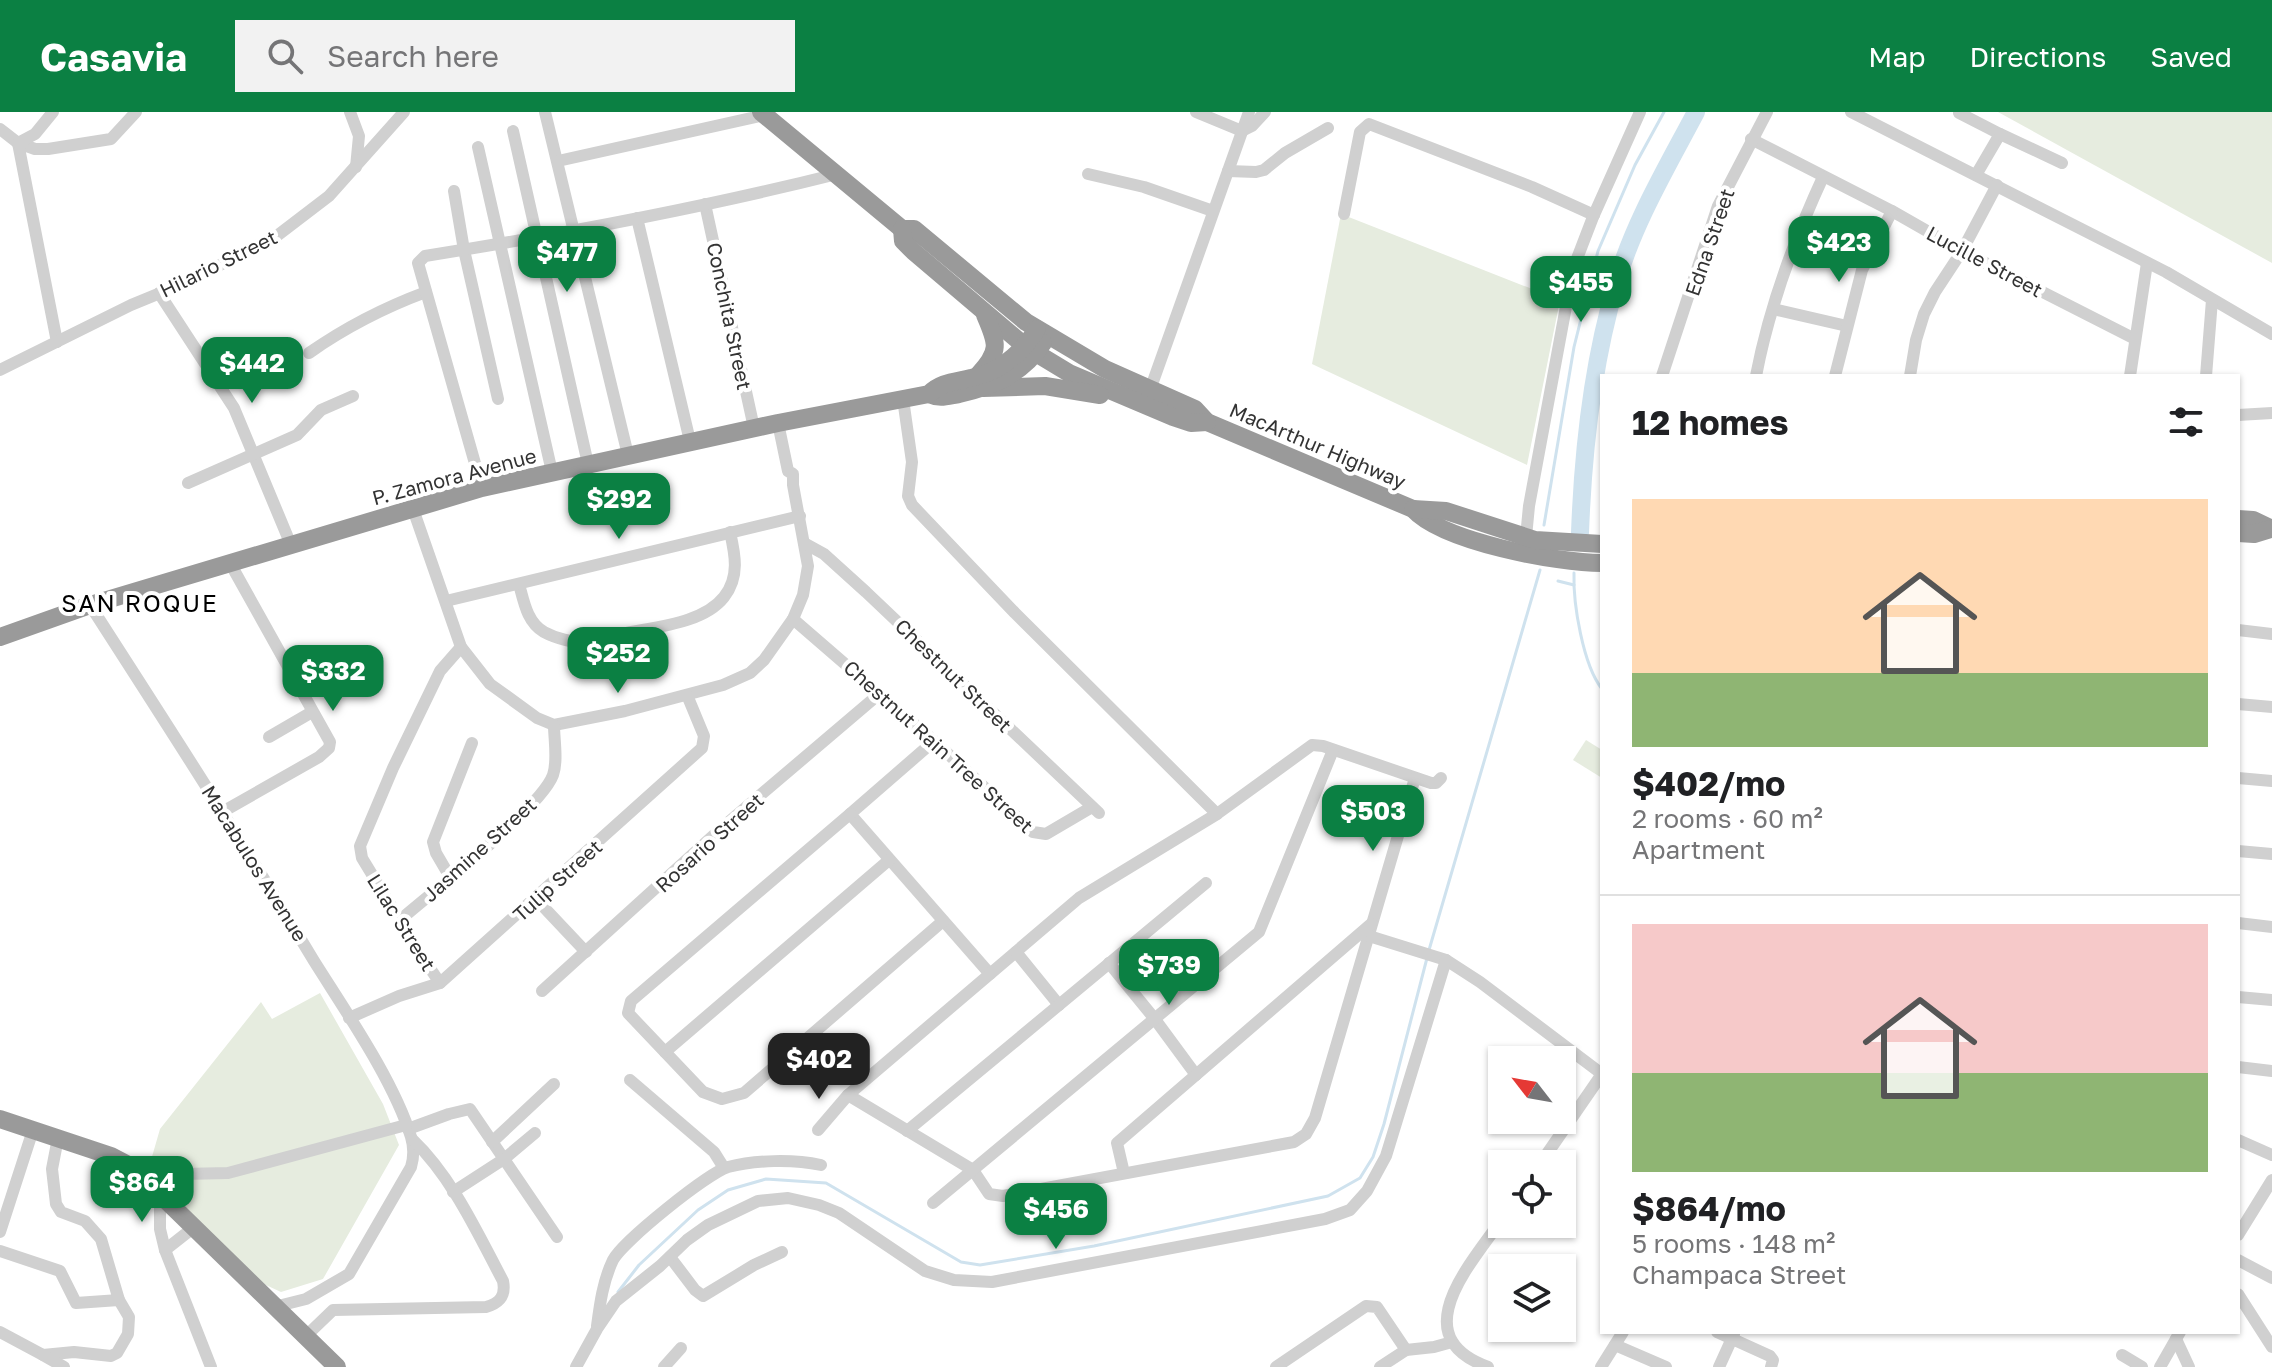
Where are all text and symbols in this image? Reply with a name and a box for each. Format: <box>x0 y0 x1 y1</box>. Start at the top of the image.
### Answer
search box <box>235 20 795 92</box>
text: Casavia <box>40 34 187 79</box>
icon: search <box>263 34 307 78</box>
text: Search here <box>327 38 499 74</box>
text: Map <box>1868 40 1925 73</box>
text: Directions <box>1969 40 2106 73</box>
text: Saved <box>2150 40 2232 73</box>
street label: Edna Street <box>1679 185 1739 299</box>
pin: $423 <box>1792 216 1886 284</box>
street label: Lucille Street <box>1923 220 2047 302</box>
street label: Hilario Street <box>155 224 281 302</box>
pin: $477 <box>520 226 614 294</box>
text: $423 <box>1806 226 1872 257</box>
text: $477 <box>536 236 598 267</box>
street label: Conchita Street <box>703 240 757 392</box>
pin: $455 <box>1534 256 1628 324</box>
text: $455 <box>1548 266 1614 297</box>
pin: $442 <box>205 337 299 405</box>
text: $442 <box>219 347 285 378</box>
street label: MacArthur Highway <box>1226 397 1410 493</box>
icon: filters <box>2164 400 2208 444</box>
text: 12 homes <box>1632 402 1789 442</box>
street label: P. Zamora Avenue <box>369 443 539 509</box>
pin: $292 <box>572 473 666 541</box>
text: $292 <box>586 483 652 514</box>
icon: home <box>1848 551 1992 695</box>
district label: SAN ROQUE <box>61 588 219 617</box>
street label: Chestnut Street <box>891 613 1017 737</box>
pin: $252 <box>571 627 665 695</box>
text: $252 <box>585 637 651 668</box>
pin: $332 <box>286 645 380 713</box>
text: $332 <box>300 655 366 686</box>
street label: Chestnut Rain Tree Street <box>839 655 1039 837</box>
text: $402/mo <box>1632 763 1785 803</box>
street label: Macabulos Avenue <box>197 781 313 945</box>
pin: $503 <box>1326 785 1420 853</box>
street label: Rosario Street <box>650 787 768 897</box>
street label: Jasmine Street <box>417 792 541 906</box>
text: $503 <box>1340 795 1406 826</box>
text: 2 rooms · 60 m² <box>1632 803 1823 834</box>
street label: Tulip Street <box>508 834 606 926</box>
text: Apartment <box>1632 834 1765 865</box>
street label: Lilac Street <box>363 869 441 975</box>
pin: $739 <box>1122 939 1216 1007</box>
text: $739 <box>1137 949 1201 980</box>
icon: home <box>1848 976 1992 1120</box>
pin: $402 <box>772 1033 866 1101</box>
text: $402 <box>786 1043 852 1074</box>
north arrow <box>1488 1046 1576 1134</box>
map controls <box>1488 1046 1576 1342</box>
button: locate <box>1488 1150 1576 1238</box>
pin: $864 <box>95 1156 189 1224</box>
text: $864 <box>109 1166 175 1197</box>
pin: $456 <box>1009 1183 1103 1251</box>
text: $864/mo <box>1632 1188 1786 1228</box>
text: $456 <box>1023 1193 1089 1224</box>
text: 5 rooms · 148 m² <box>1632 1228 1835 1259</box>
button: layers <box>1488 1254 1576 1342</box>
text: Champaca Street <box>1632 1259 1846 1290</box>

